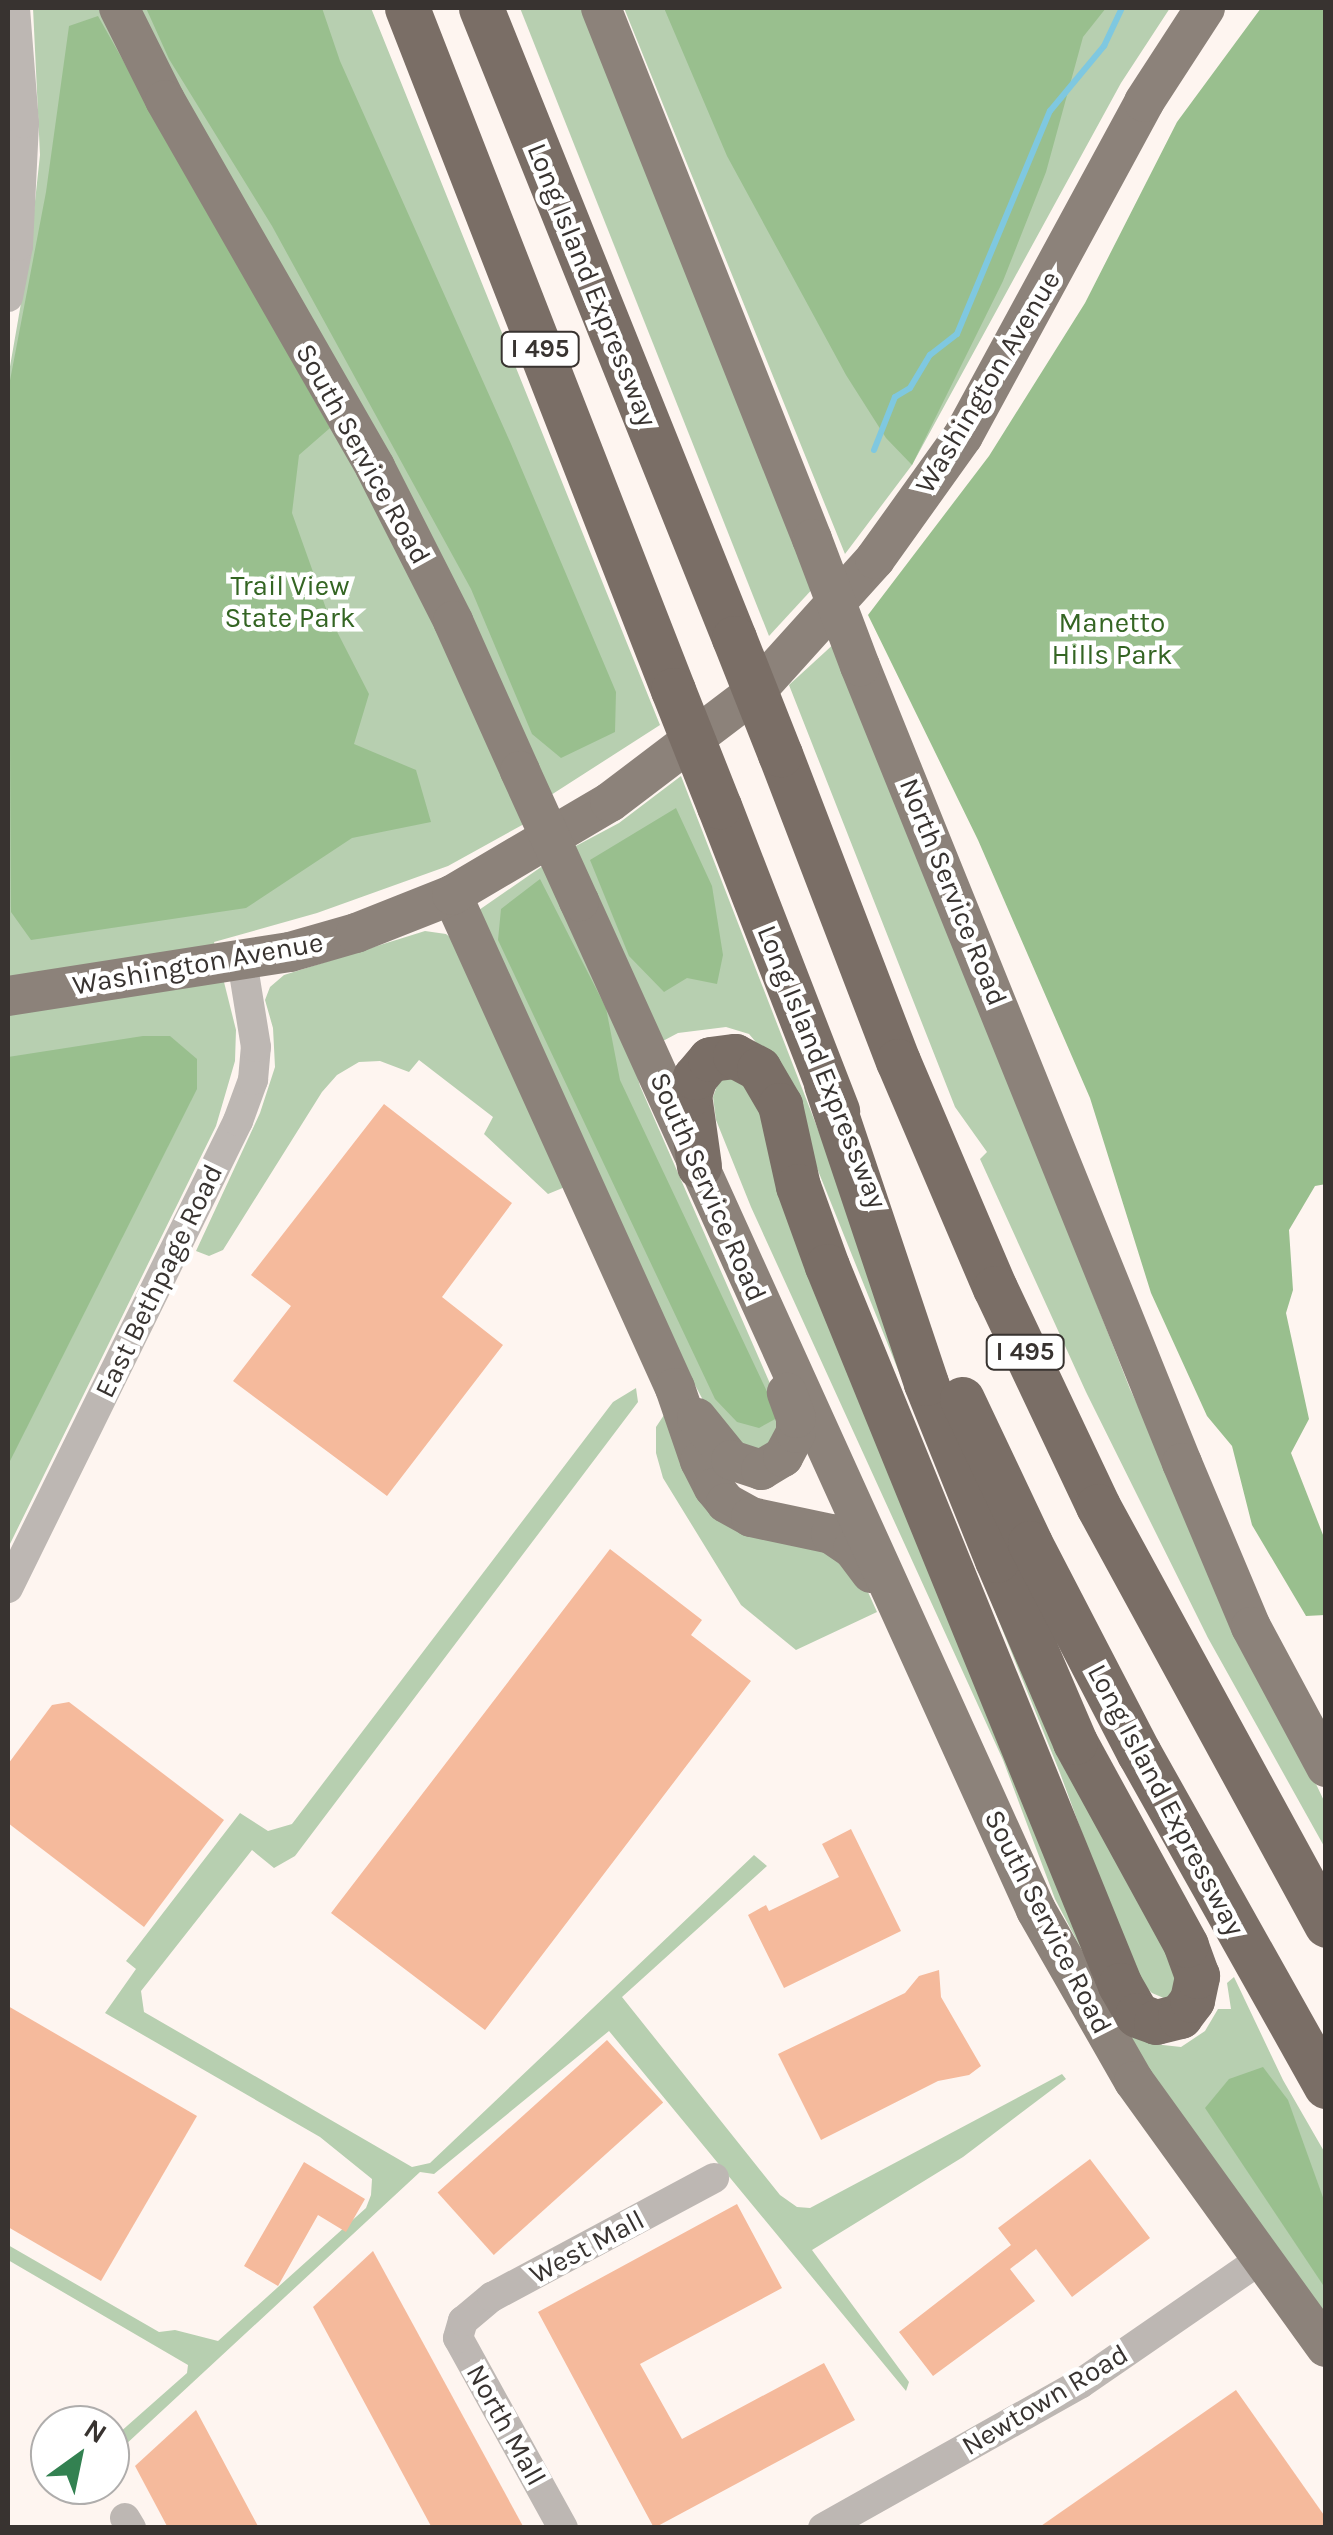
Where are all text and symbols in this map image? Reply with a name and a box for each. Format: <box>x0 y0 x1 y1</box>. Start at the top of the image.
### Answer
street label: Long Island Expressway <box>520 138 664 432</box>
street label: Washington Avenue <box>908 265 1068 499</box>
road number: I 495 <box>500 329 580 369</box>
street label: South Service Road <box>288 338 438 570</box>
park label: Trail View State Park <box>224 569 356 635</box>
park label: Manetto Hills Park <box>1052 606 1172 672</box>
street label: North Service Road <box>892 773 1014 1011</box>
street label: Long Island Expressway <box>750 920 894 1214</box>
street label: Washington Avenue <box>70 925 326 1003</box>
street label: South Service Road <box>642 1067 774 1307</box>
street label: East Bethpage Road <box>88 1159 230 1403</box>
road number: I 495 <box>985 1332 1065 1372</box>
street label: Long Island Expressway <box>1080 1658 1252 1942</box>
street label: South Service Road <box>977 1804 1119 2040</box>
street label: West Mall <box>524 2203 650 2291</box>
street label: Newtown Road <box>956 2337 1134 2463</box>
street label: North Mall <box>459 2358 553 2492</box>
north arrow <box>30 2405 130 2505</box>
text: N <box>78 2412 113 2450</box>

